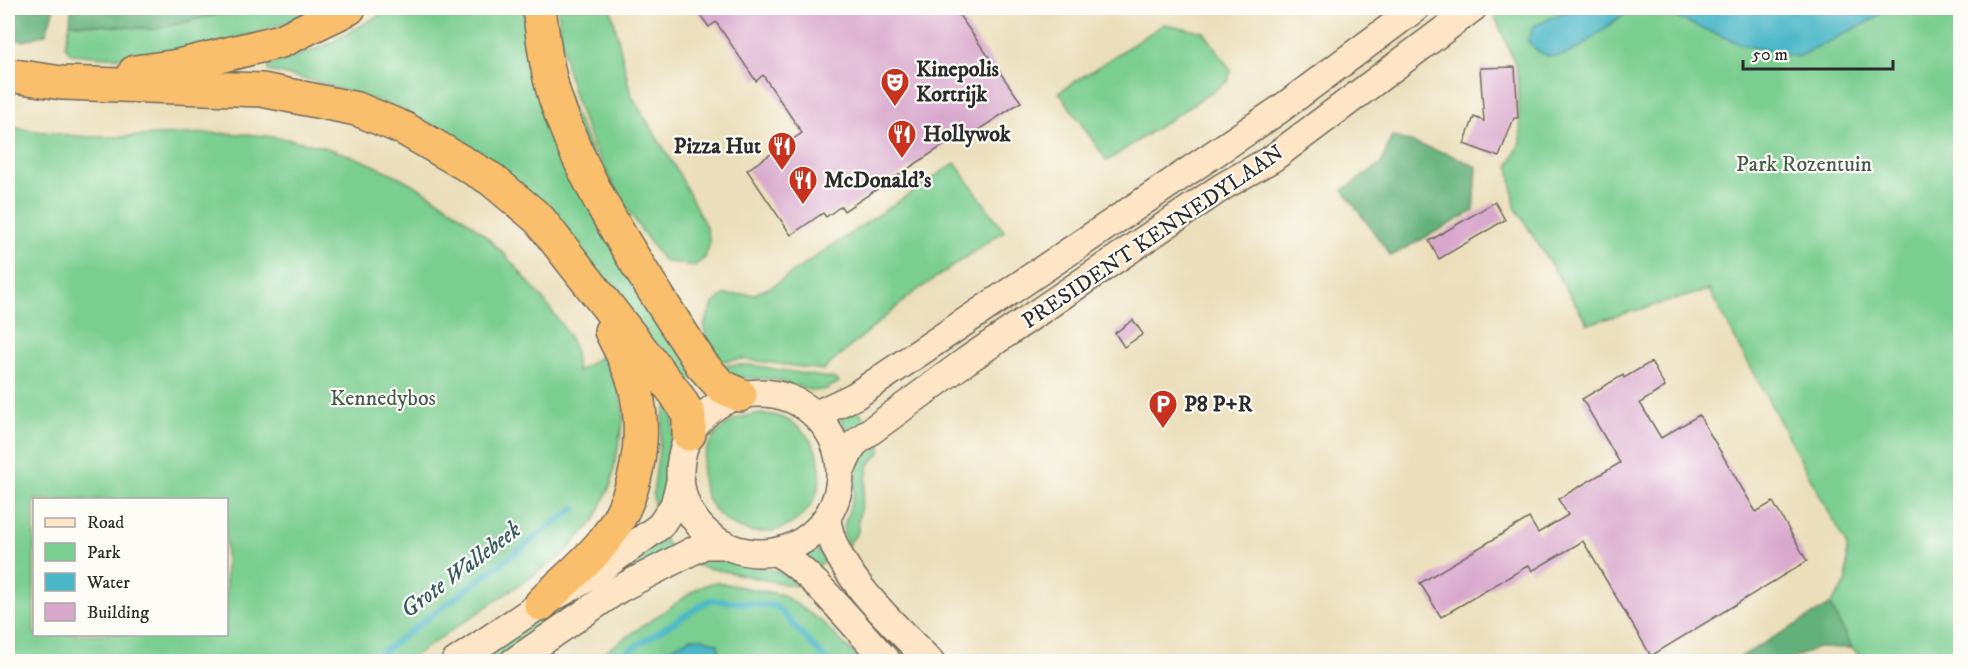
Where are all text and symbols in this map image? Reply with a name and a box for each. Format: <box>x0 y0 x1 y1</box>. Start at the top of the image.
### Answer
scale bar <box>1743 33 1893 71</box>
text: 50 m <box>1752 44 1788 66</box>
place label: Kinepolis Kortrijk <box>916 56 1000 109</box>
theatre icon: Kinepolis Kortrijk <box>879 66 911 108</box>
restaurant icon: Hollywok <box>886 118 918 160</box>
place label: Hollywok <box>923 121 1012 148</box>
restaurant icon: Pizza Hut <box>766 130 798 172</box>
place label: Pizza Hut <box>674 133 761 160</box>
street label: PRESIDENT KENNEDYLAAN <box>1017 139 1289 335</box>
park label: Park Rozentuin <box>1736 151 1872 178</box>
restaurant icon: McDonald's <box>787 164 819 206</box>
place label: McDonald's <box>824 167 932 194</box>
park label: Kennedybos <box>330 385 436 412</box>
parking icon: P8 P+R <box>1147 388 1179 430</box>
place label: P8 P+R <box>1184 391 1253 418</box>
legend <box>33 498 228 636</box>
text: Road <box>87 512 124 534</box>
water label: Grote Wallebeek <box>395 515 527 625</box>
text: Park <box>87 542 121 564</box>
text: Water <box>86 572 130 594</box>
text: Building <box>87 602 149 624</box>

